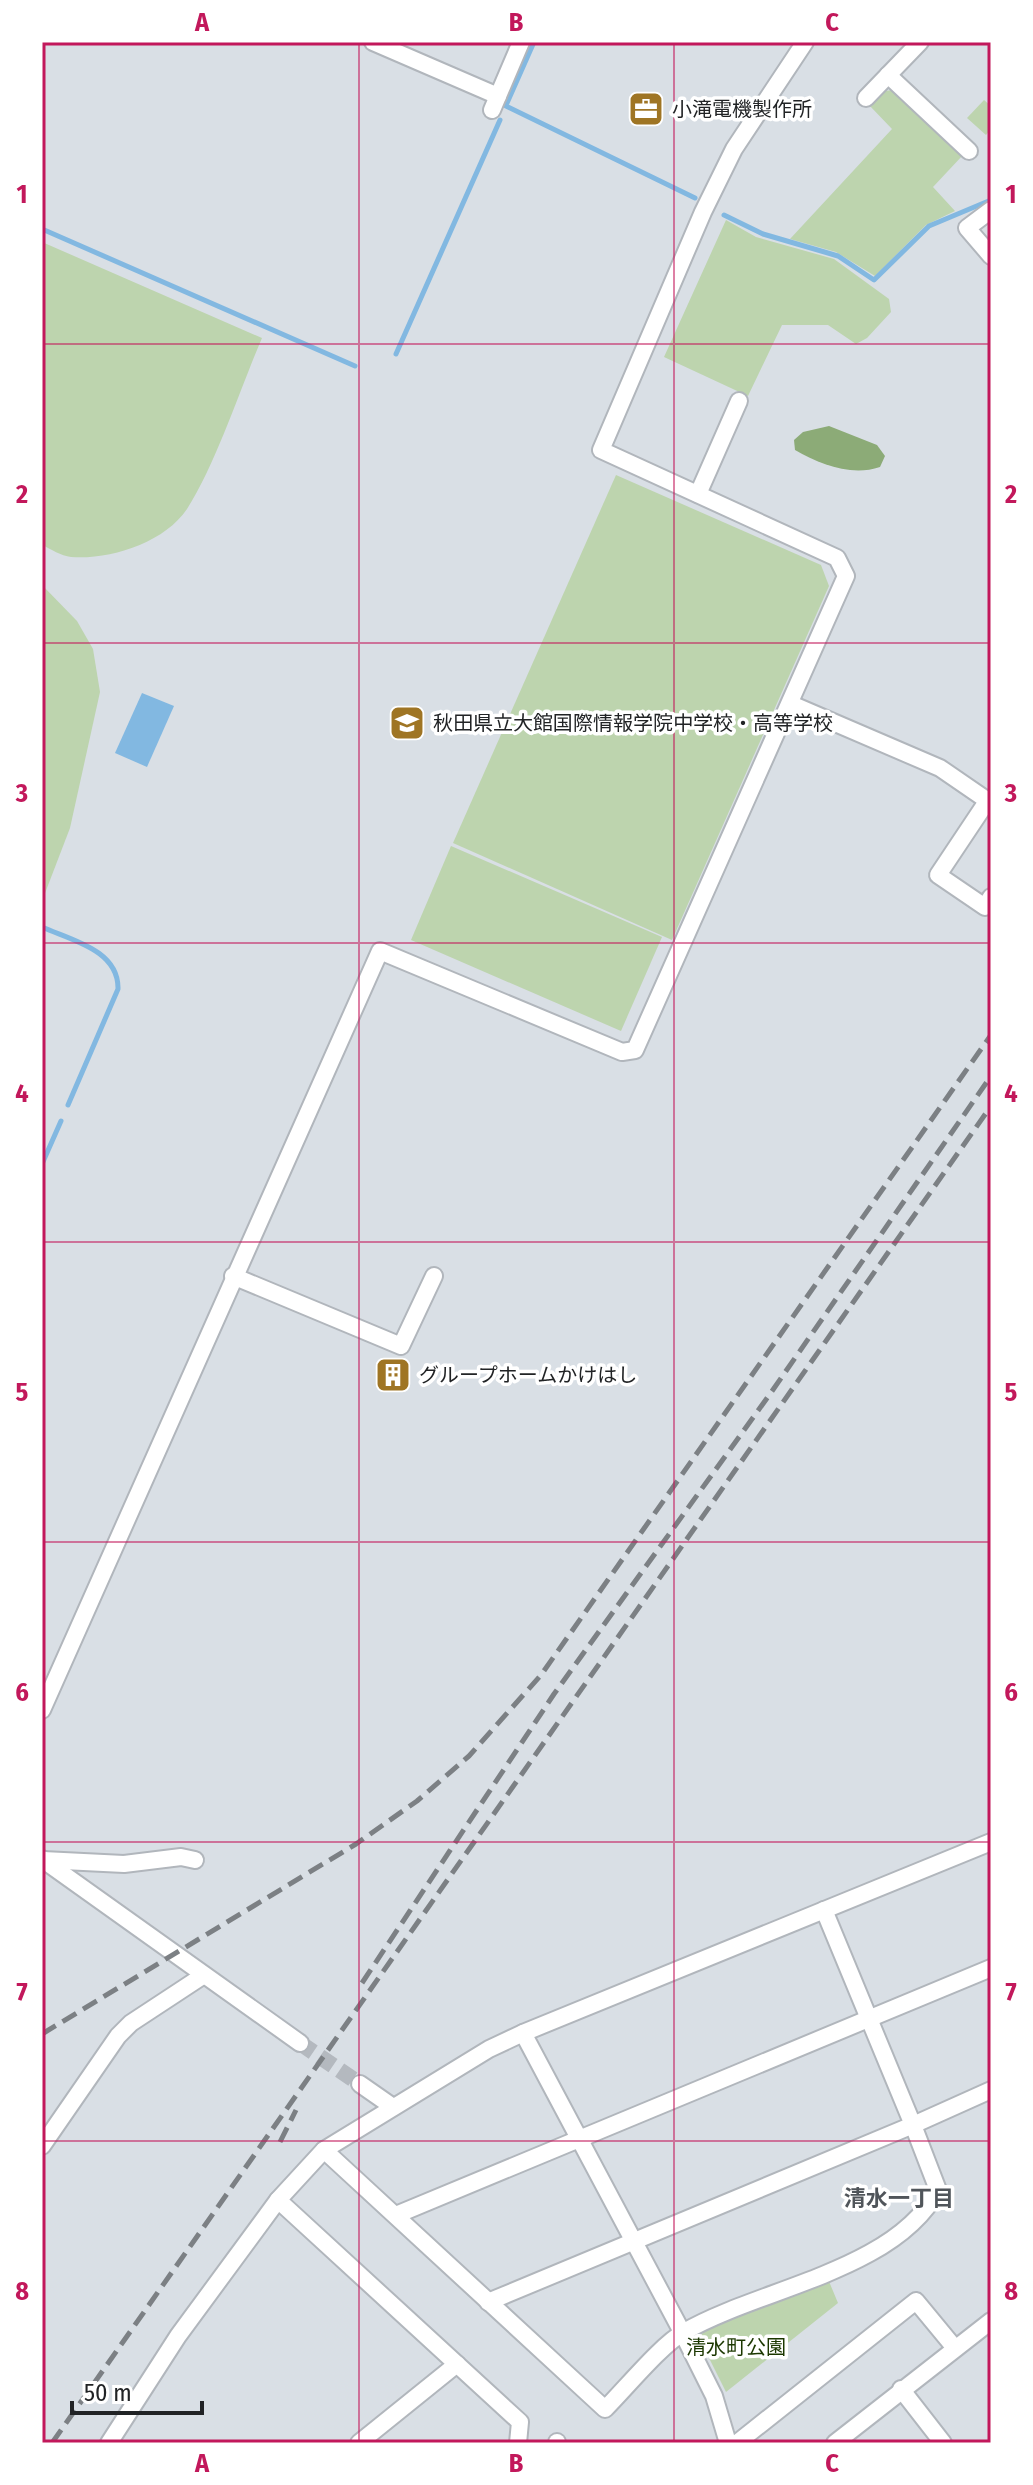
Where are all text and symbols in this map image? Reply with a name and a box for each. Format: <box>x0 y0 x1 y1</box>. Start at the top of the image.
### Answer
text: A <box>194 7 210 38</box>
text: B <box>509 7 524 38</box>
text: C <box>825 7 839 38</box>
office icon: 小滝電機製作所 <box>627 90 665 128</box>
place label: 小滝電機製作所 <box>672 97 812 121</box>
text: 1 <box>17 179 28 210</box>
text: 1 <box>1006 179 1017 210</box>
text: 2 <box>15 479 28 510</box>
text: 2 <box>1004 479 1017 510</box>
school or university icon: 秋田県立大館国際情報学院中学校・高等学校 <box>388 704 426 742</box>
place label: 秋田県立大館国際情報学院中学校・高等学校 <box>433 711 833 735</box>
text: 3 <box>15 778 28 809</box>
text: 3 <box>1004 778 1017 809</box>
text: 4 <box>15 1078 29 1109</box>
text: 4 <box>1004 1078 1018 1109</box>
building icon: グループホームかけはし <box>374 1356 412 1394</box>
place label: グループホームかけはし <box>419 1363 637 1387</box>
text: 5 <box>16 1377 29 1408</box>
text: 5 <box>1005 1377 1018 1408</box>
text: 6 <box>15 1677 29 1708</box>
text: 6 <box>1004 1677 1018 1708</box>
text: 7 <box>16 1977 28 2008</box>
text: 7 <box>1005 1977 1017 2008</box>
district label: 清水一丁目 <box>844 2185 954 2212</box>
text: 8 <box>15 2276 29 2307</box>
text: 8 <box>1004 2276 1018 2307</box>
park label: 清水町公園 <box>686 2335 786 2359</box>
scale bar <box>72 2365 202 2415</box>
text: 50 m <box>84 2379 132 2407</box>
text: A <box>194 2448 210 2479</box>
text: B <box>509 2448 524 2479</box>
text: C <box>825 2448 839 2479</box>

